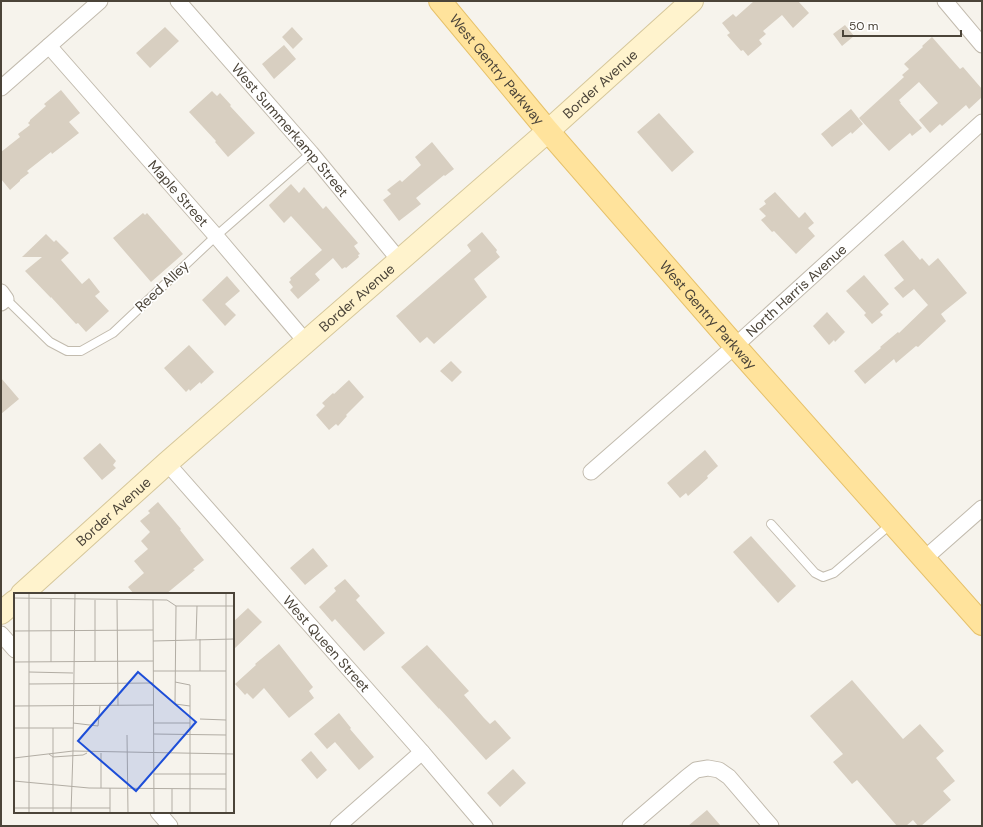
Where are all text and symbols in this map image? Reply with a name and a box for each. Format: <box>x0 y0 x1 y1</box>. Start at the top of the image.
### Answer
street label: West Gentry Parkway <box>446 10 548 129</box>
scale bar <box>843 12 961 38</box>
text: 50 m <box>849 18 878 34</box>
street label: Border Avenue <box>559 45 641 122</box>
street label: West Summerkamp Street <box>228 60 352 201</box>
street label: Maple Street <box>144 156 212 230</box>
street label: North Harris Avenue <box>742 240 850 341</box>
street label: Reed Alley <box>131 256 193 316</box>
street label: West Gentry Parkway <box>656 257 761 373</box>
street label: Border Avenue <box>315 260 398 336</box>
street label: Border Avenue <box>72 473 155 550</box>
street label: West Queen Street <box>279 592 374 696</box>
inset map <box>14 593 234 813</box>

